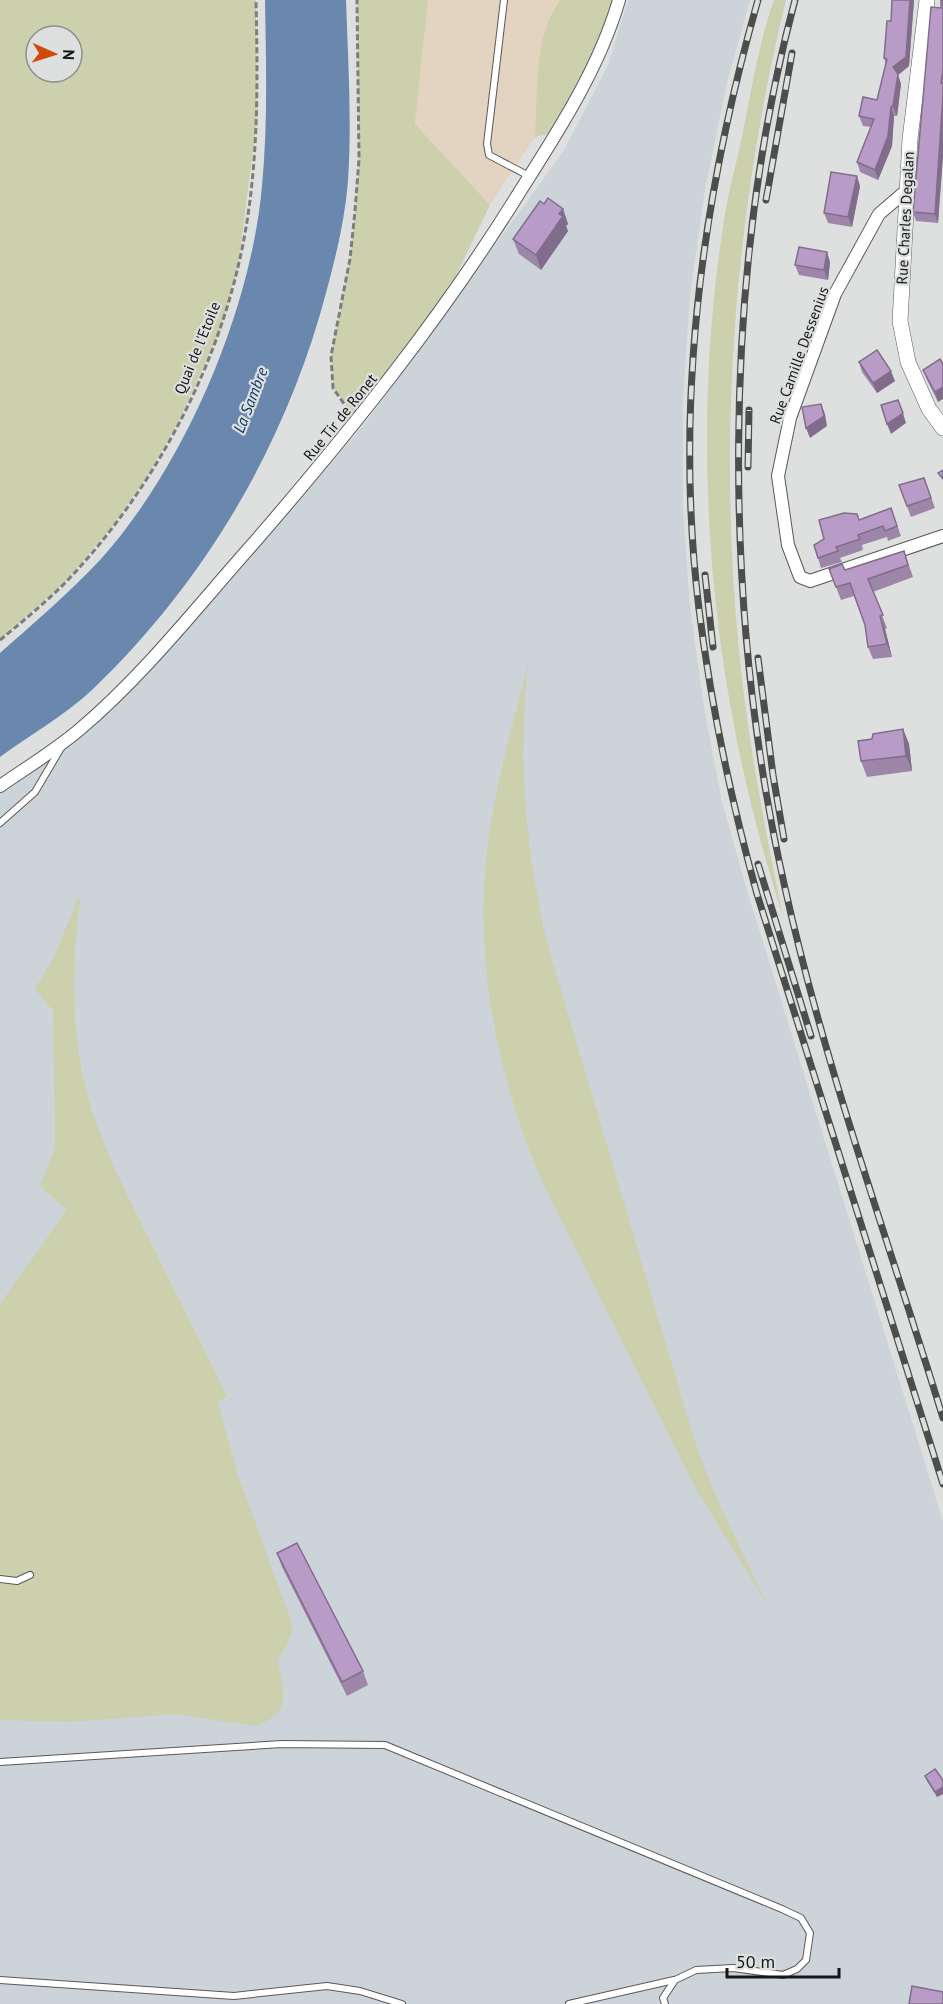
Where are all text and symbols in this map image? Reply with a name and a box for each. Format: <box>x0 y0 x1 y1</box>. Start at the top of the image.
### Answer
north arrow <box>24 24 84 84</box>
text: N <box>59 49 79 61</box>
street label: Rue Charles Degalan <box>892 151 918 285</box>
street label: Rue Camille Dessenius <box>765 284 833 426</box>
street label: Quai de l'Etoile <box>170 299 224 397</box>
water label: La Sambre <box>228 364 272 436</box>
street label: Rue Tir de Ronet <box>299 370 381 464</box>
scale bar <box>727 1941 840 1979</box>
text: 50 m <box>736 1950 775 1973</box>

